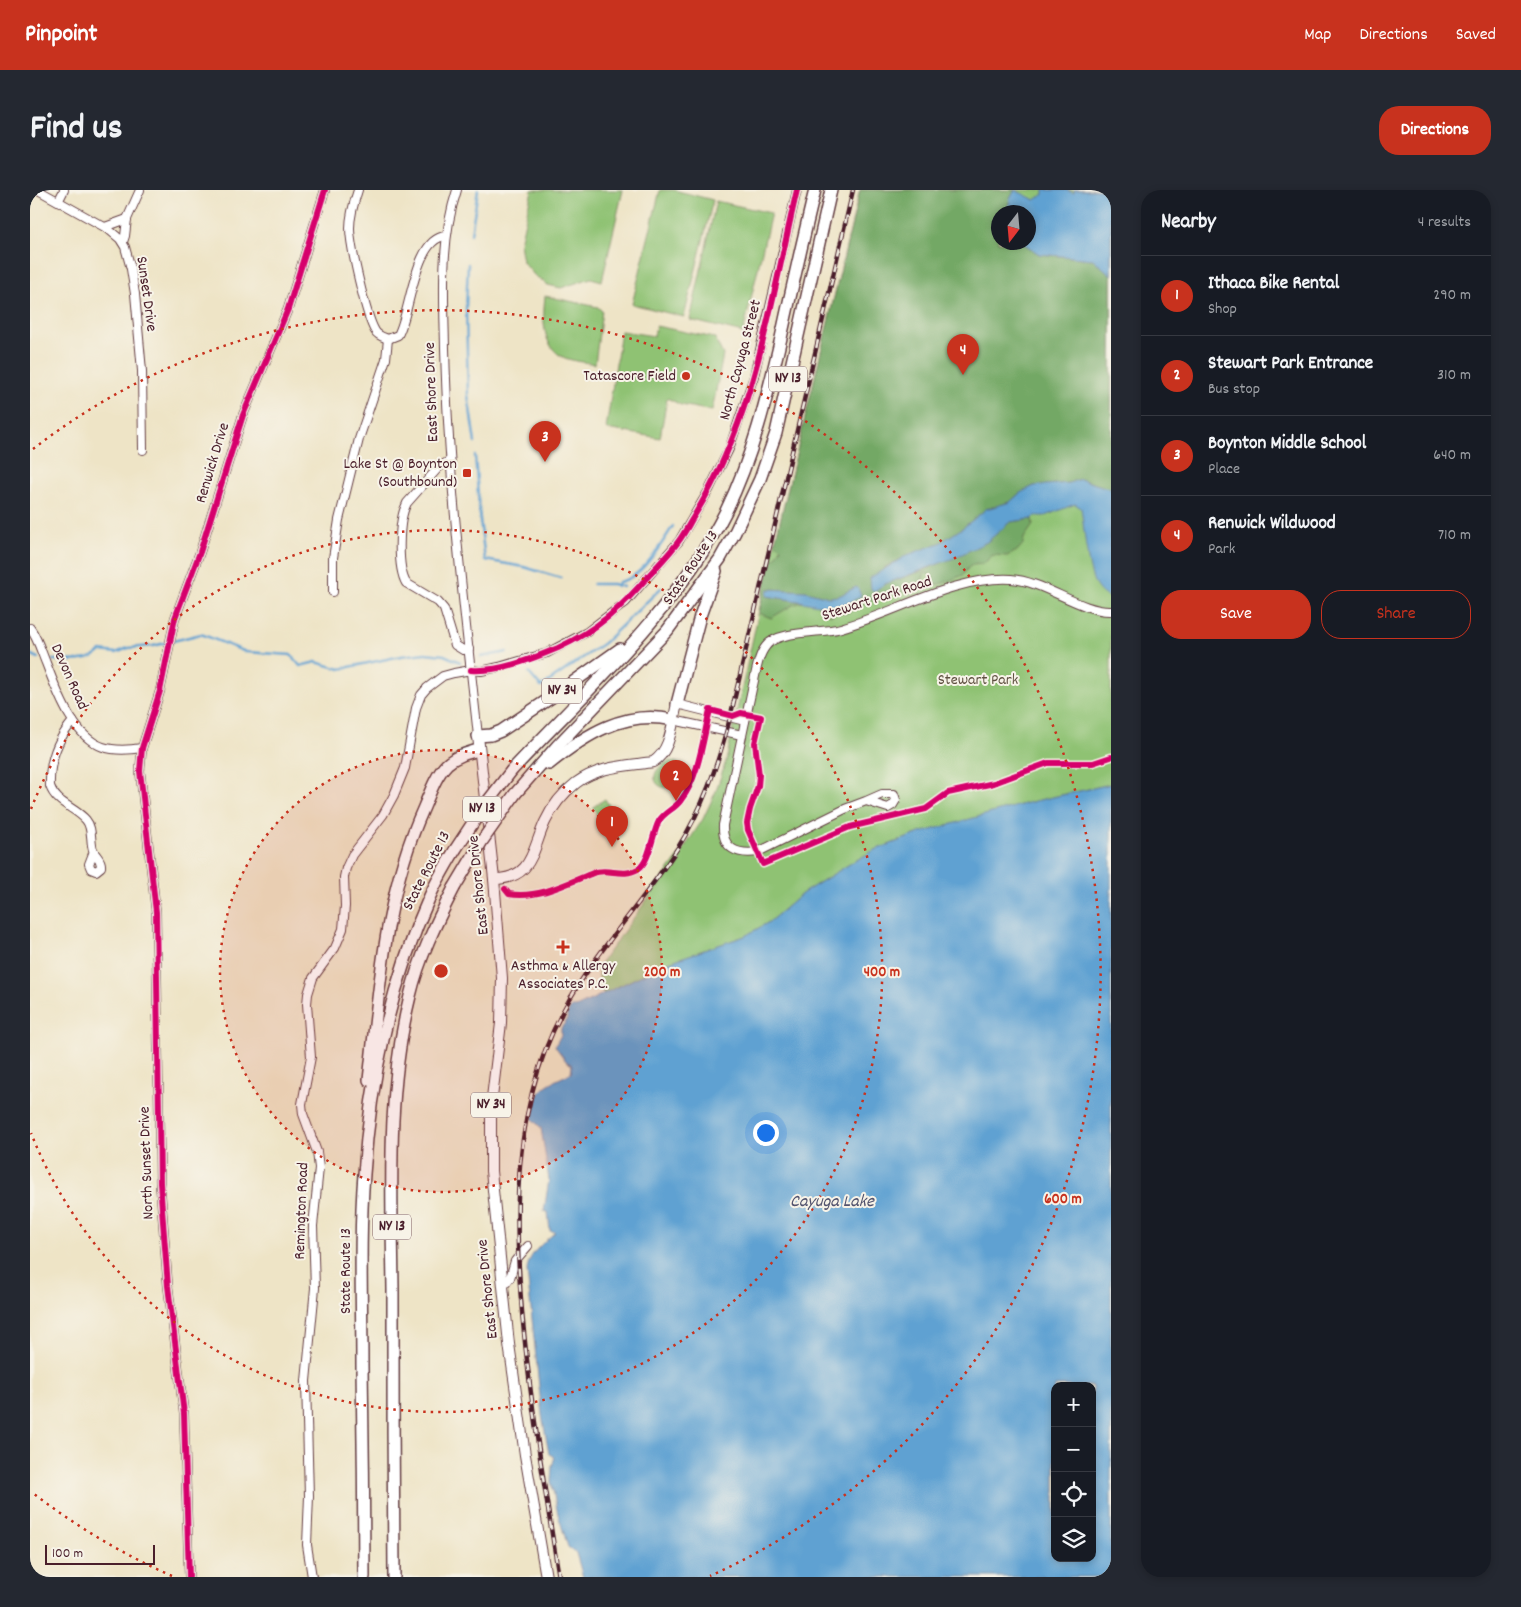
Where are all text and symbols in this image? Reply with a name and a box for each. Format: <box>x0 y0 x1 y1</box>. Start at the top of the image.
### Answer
text: Pinpoint <box>25 18 97 52</box>
text: Map <box>1304 23 1331 48</box>
text: Directions <box>1359 23 1428 48</box>
text: Saved <box>1456 23 1496 48</box>
text: Find us <box>30 105 122 155</box>
button: Directions <box>1379 106 1491 155</box>
north arrow <box>991 205 1036 250</box>
text: Nearby <box>1161 208 1216 238</box>
text: 4 results <box>1418 211 1471 234</box>
street label: Sunset Drive <box>129 255 163 333</box>
text: Ithaca Bike Rental <box>1208 271 1339 298</box>
text: 1 <box>1175 284 1179 307</box>
text: 290 m <box>1433 284 1471 307</box>
street label: North Cayuga Street <box>714 297 768 423</box>
text: Shop <box>1208 298 1237 321</box>
pin: 4 <box>947 334 979 375</box>
street label: East Shore Drive <box>419 342 445 442</box>
text: Stewart Park Entrance <box>1208 351 1373 378</box>
text: 2 <box>1174 364 1181 387</box>
text: 310 m <box>1437 364 1471 387</box>
place label: Tatascore Field <box>583 365 676 388</box>
road number: NY 13 <box>769 366 807 392</box>
marker: Tatascore Field <box>680 370 692 382</box>
text: Bus stop <box>1208 378 1260 401</box>
street label: Renwick Drive <box>190 420 236 506</box>
pin: 3 <box>529 421 561 462</box>
text: Boynton Middle School <box>1208 431 1366 458</box>
text: 3 <box>1173 444 1181 467</box>
text: 640 m <box>1433 444 1471 467</box>
place label: Lake St @ Boynton (Southbound) <box>344 453 457 494</box>
text: Place <box>1208 458 1240 481</box>
marker: Lake St @ Boynton (Southbound) <box>461 467 473 479</box>
text: Renwick Wildwood <box>1208 511 1336 538</box>
text: 4 <box>1174 524 1180 547</box>
text: 710 m <box>1438 524 1471 547</box>
street label: State Route 13 <box>657 526 725 610</box>
text: Park <box>1208 538 1235 561</box>
street label: Stewart Park Road <box>819 570 935 628</box>
button: Save <box>1161 590 1311 639</box>
button: Share <box>1321 590 1471 639</box>
street label: Devon Road <box>44 640 94 714</box>
park label: Stewart Park <box>938 669 1018 692</box>
road number: NY 34 <box>542 678 582 704</box>
pin: 2 <box>660 760 692 801</box>
road number: NY 13 <box>463 796 501 822</box>
pin: 1 <box>596 806 628 847</box>
street label: State Route 13 <box>397 827 457 915</box>
street label: East Shore Drive <box>462 834 496 936</box>
marker: Asthma & Allergy Associates P.C. <box>556 940 570 954</box>
place label: Asthma & Allergy Associates P.C. <box>511 955 616 996</box>
centre of rings <box>432 962 450 980</box>
text: 200 m <box>644 962 680 984</box>
text: 400 m <box>864 962 900 984</box>
road number: NY 34 <box>471 1092 511 1118</box>
street label: North Sunset Drive <box>134 1106 160 1220</box>
your location <box>753 1120 779 1146</box>
street label: Remington Road <box>289 1162 315 1260</box>
text: 600 m <box>1044 1189 1082 1211</box>
water label: Cayuga Lake <box>790 1190 875 1215</box>
road number: NY 13 <box>373 1214 411 1240</box>
street label: State Route 13 <box>335 1228 358 1314</box>
street label: East Shore Drive <box>471 1238 505 1340</box>
map controls <box>1051 1382 1096 1562</box>
button: + <box>1051 1382 1096 1427</box>
button: − <box>1051 1427 1096 1472</box>
button: locate <box>1051 1472 1096 1517</box>
button: layers <box>1051 1517 1096 1562</box>
scale bar <box>45 1542 155 1565</box>
text: 100 m <box>52 1544 83 1564</box>

